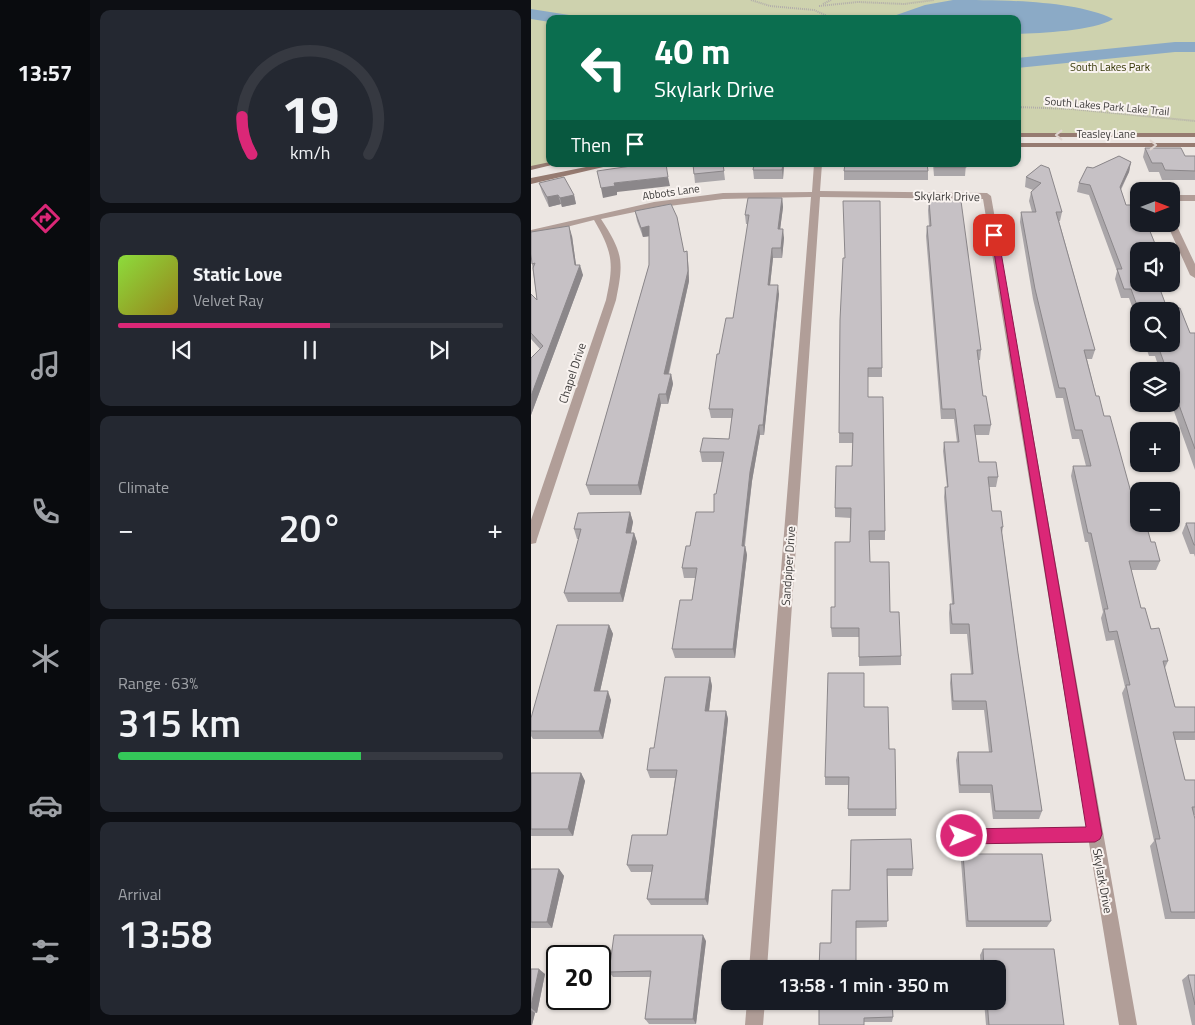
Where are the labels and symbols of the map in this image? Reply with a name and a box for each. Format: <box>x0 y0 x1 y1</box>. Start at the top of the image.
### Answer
park label: South Lakes Park <box>1070 59 1151 75</box>
street label: South Lakes Park Lake Trail <box>1044 93 1170 119</box>
street label: Teasley Lane <box>1077 126 1136 142</box>
one-way arrow <box>1054 130 1062 140</box>
one-way arrow <box>1150 140 1158 150</box>
street label: Abbots Lane <box>641 180 701 204</box>
north arrow <box>1130 182 1180 232</box>
street label: Skylark Drive <box>914 186 980 206</box>
pin <box>973 214 1015 256</box>
street label: Chapel Drive <box>553 340 591 406</box>
street label: Sandpiper Drive <box>776 526 800 606</box>
position arrow <box>935 809 987 861</box>
street label: Skylark Drive <box>1088 847 1118 915</box>
speed limit sign: 20 <box>546 945 611 1010</box>

